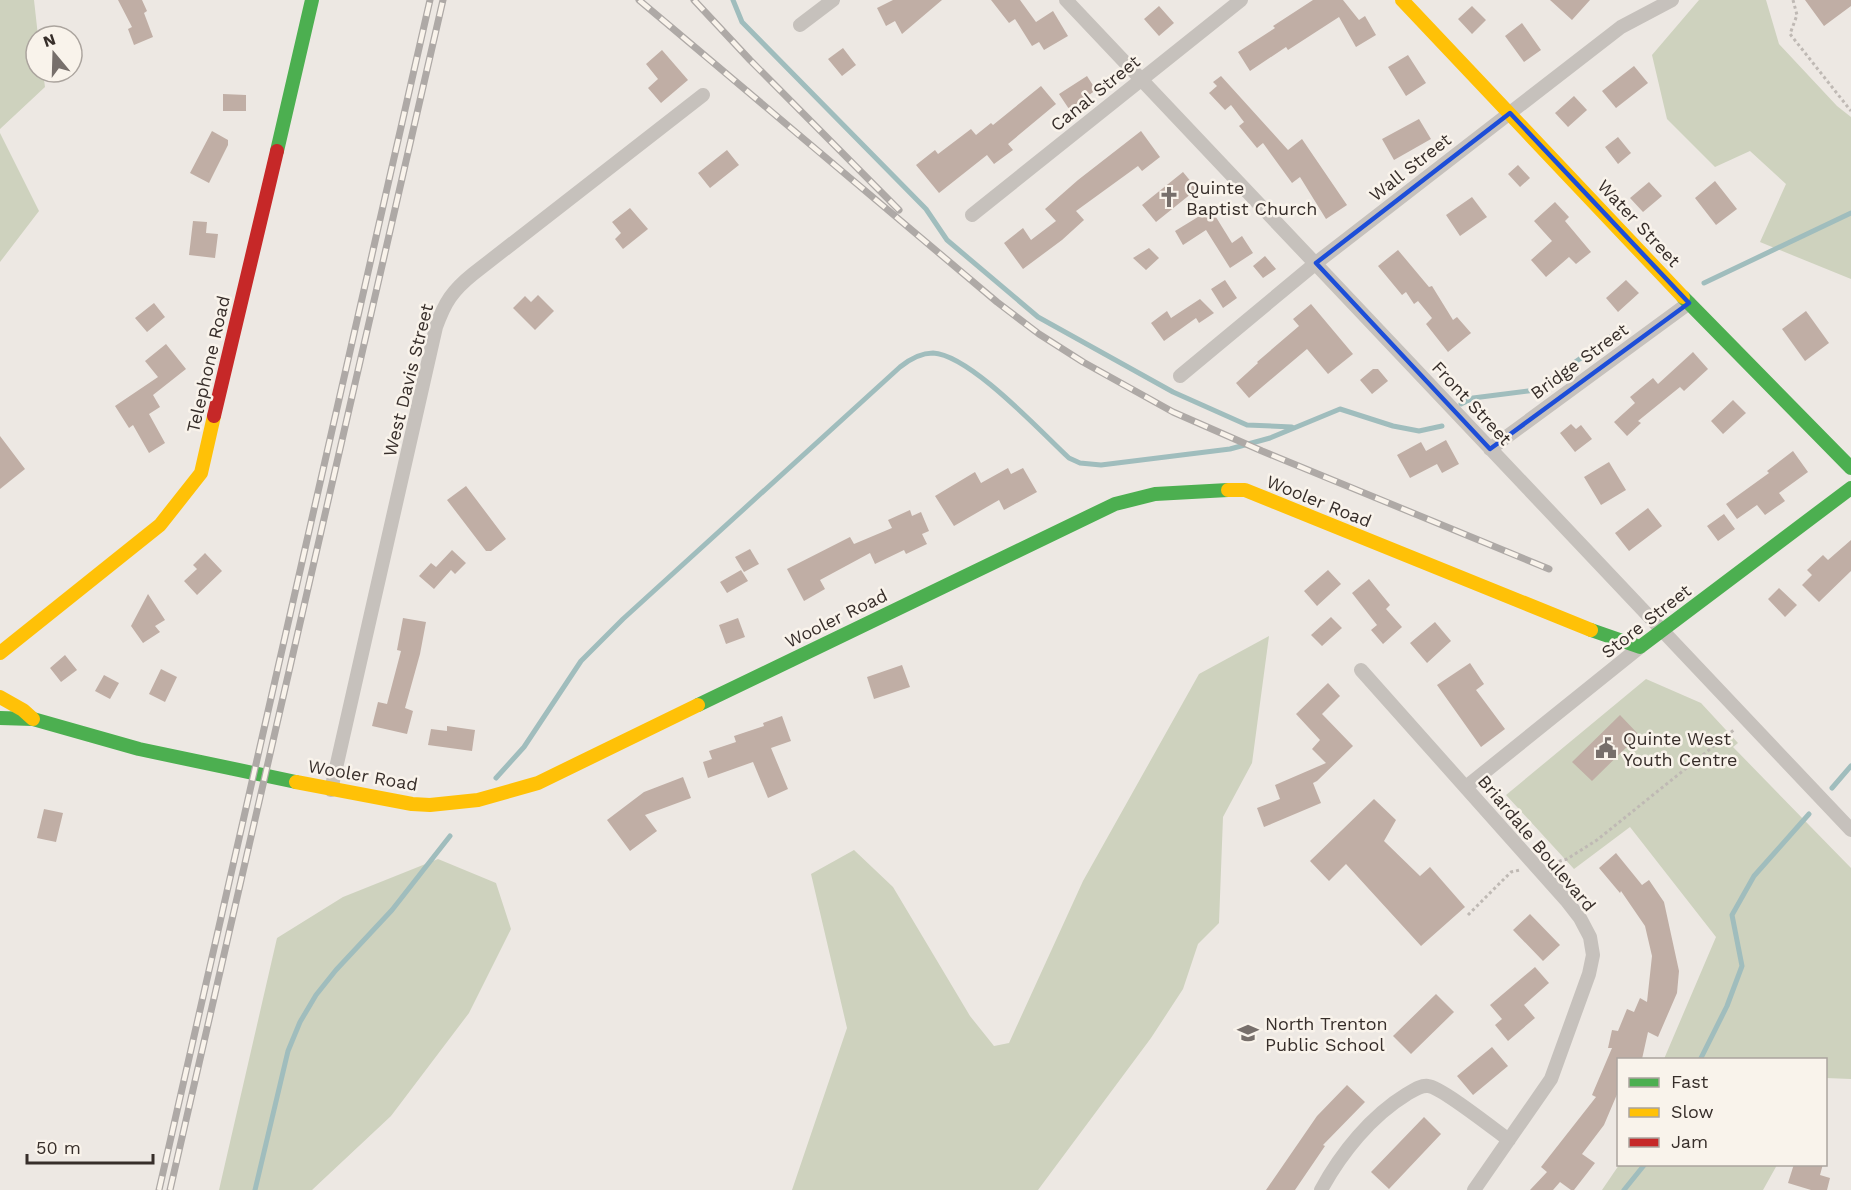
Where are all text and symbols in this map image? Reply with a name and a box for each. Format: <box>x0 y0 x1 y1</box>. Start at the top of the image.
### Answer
north arrow <box>24 24 84 84</box>
text: N <box>41 29 58 51</box>
street label: Canal Street <box>1046 50 1144 135</box>
street label: Wall Street <box>1365 128 1455 205</box>
street label: Water Street <box>1593 175 1685 271</box>
place label: Quinte Baptist Church <box>1186 177 1317 219</box>
church icon: Quinte Baptist Church <box>1157 185 1181 209</box>
street label: Telephone Road <box>182 293 234 435</box>
street label: West Davis Street <box>379 301 437 459</box>
street label: Bridge Street <box>1526 318 1632 403</box>
street label: Front Street <box>1428 357 1516 450</box>
street label: Wooler Road <box>1264 470 1374 532</box>
street label: Store Street <box>1597 579 1695 662</box>
street label: Wooler Road <box>781 584 891 652</box>
place label: Quinte West Youth Centre <box>1623 728 1737 770</box>
public building icon: Quinte West Youth Centre <box>1594 736 1618 760</box>
street label: Wooler Road <box>306 755 420 795</box>
street label: Briardale Boulevard <box>1474 771 1600 915</box>
place label: North Trenton Public School <box>1265 1013 1388 1055</box>
school or university icon: North Trenton Public School <box>1236 1021 1260 1045</box>
legend <box>1617 1058 1827 1166</box>
text: Fast <box>1671 1071 1709 1092</box>
text: Slow <box>1671 1101 1714 1122</box>
scale bar <box>27 1127 153 1165</box>
text: Jam <box>1671 1131 1708 1152</box>
text: 50 m <box>36 1137 81 1158</box>

